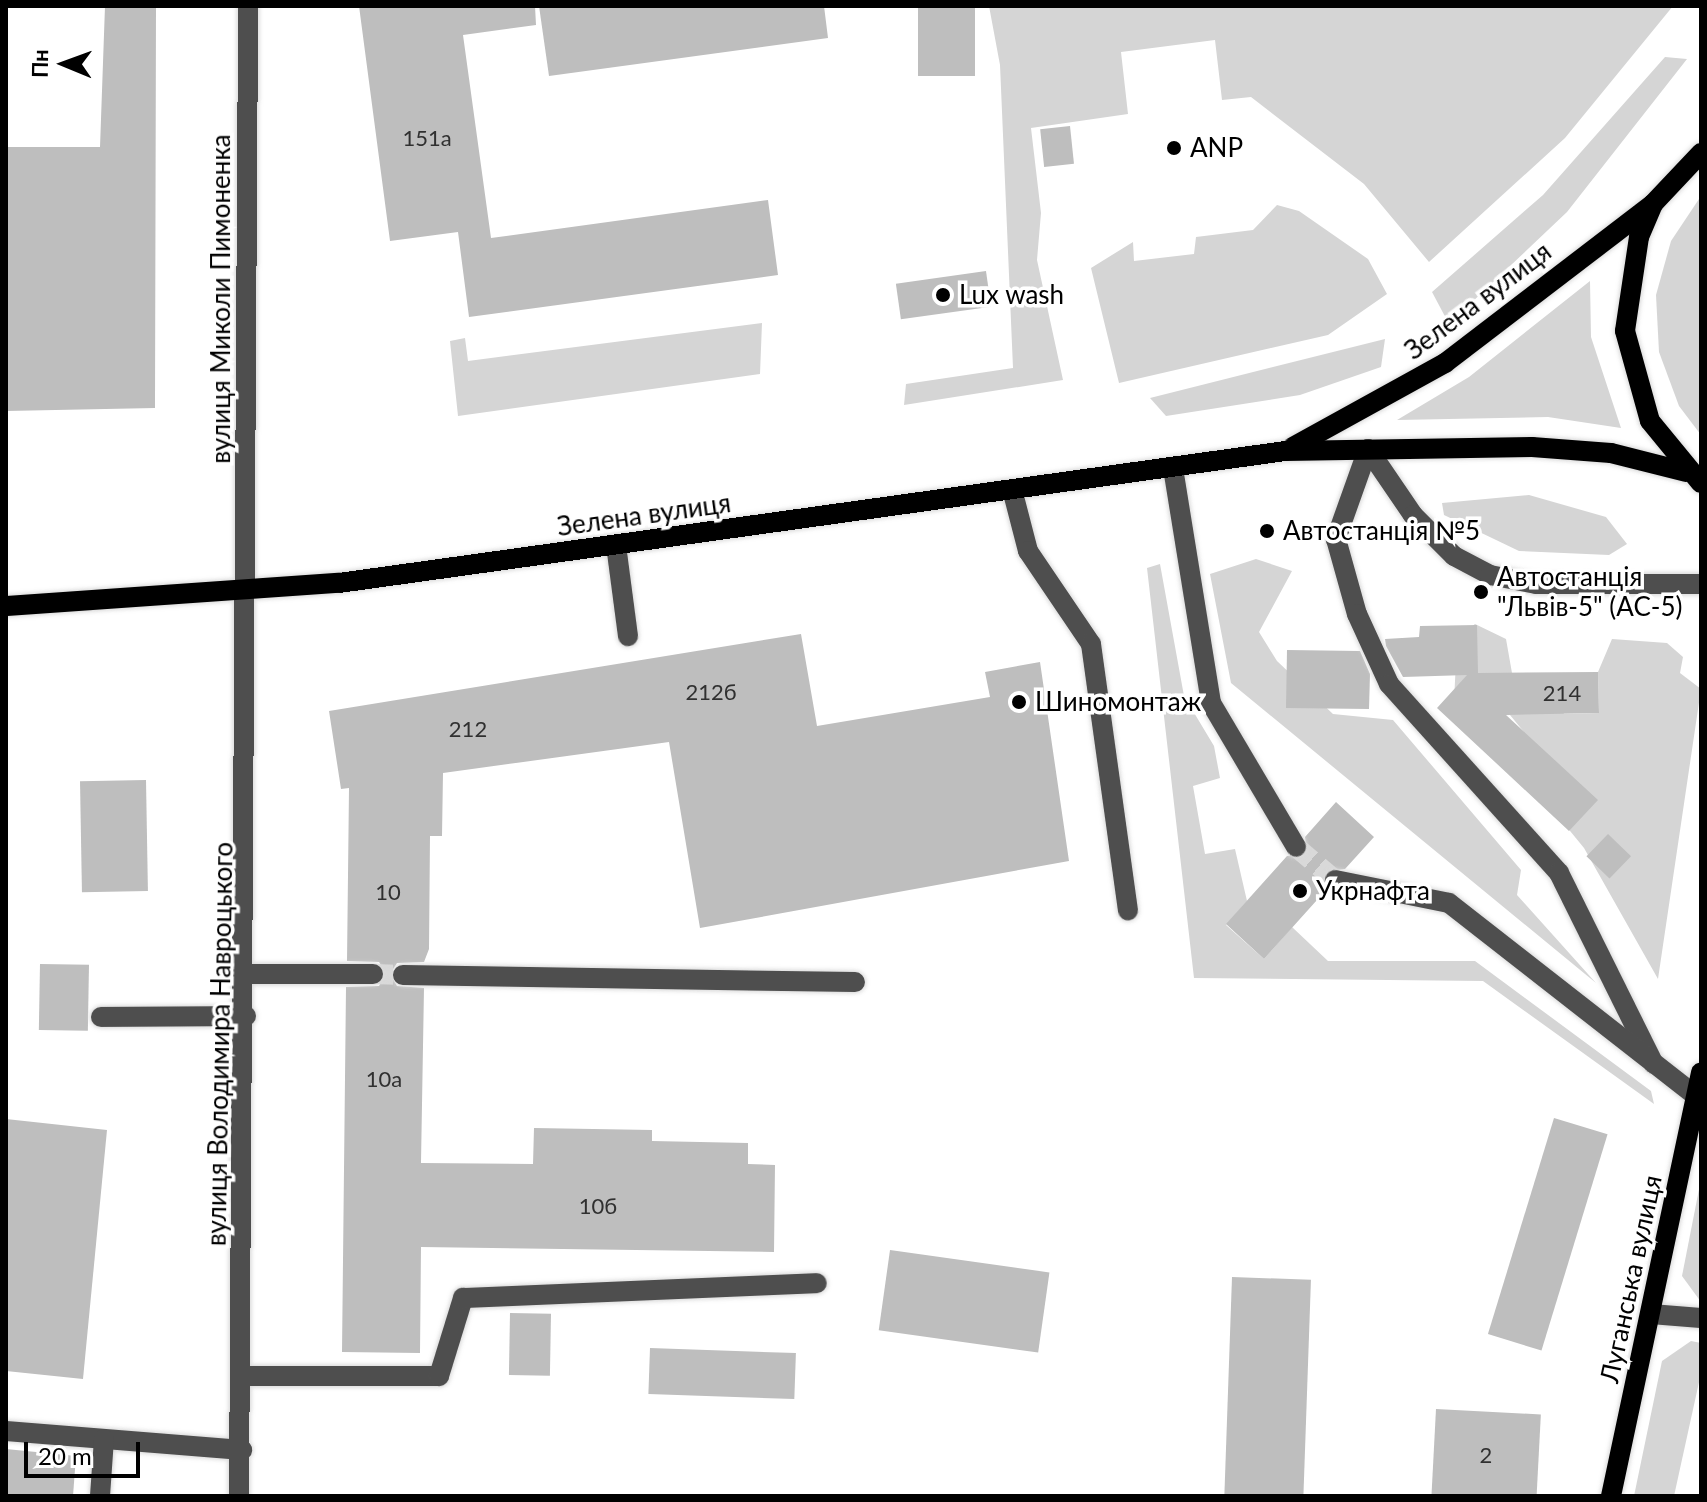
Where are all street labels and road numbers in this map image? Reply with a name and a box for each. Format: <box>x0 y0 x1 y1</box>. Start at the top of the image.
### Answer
street label: вулиця Миколи Пимоненка <box>205 134 237 464</box>
street label: Зелена вулиця <box>1399 236 1557 366</box>
street label: Зелена вулиця <box>555 487 733 543</box>
street label: вулиця Володимира Навроцького <box>201 842 239 1246</box>
street label: Луганська вулиця <box>1594 1172 1668 1386</box>

